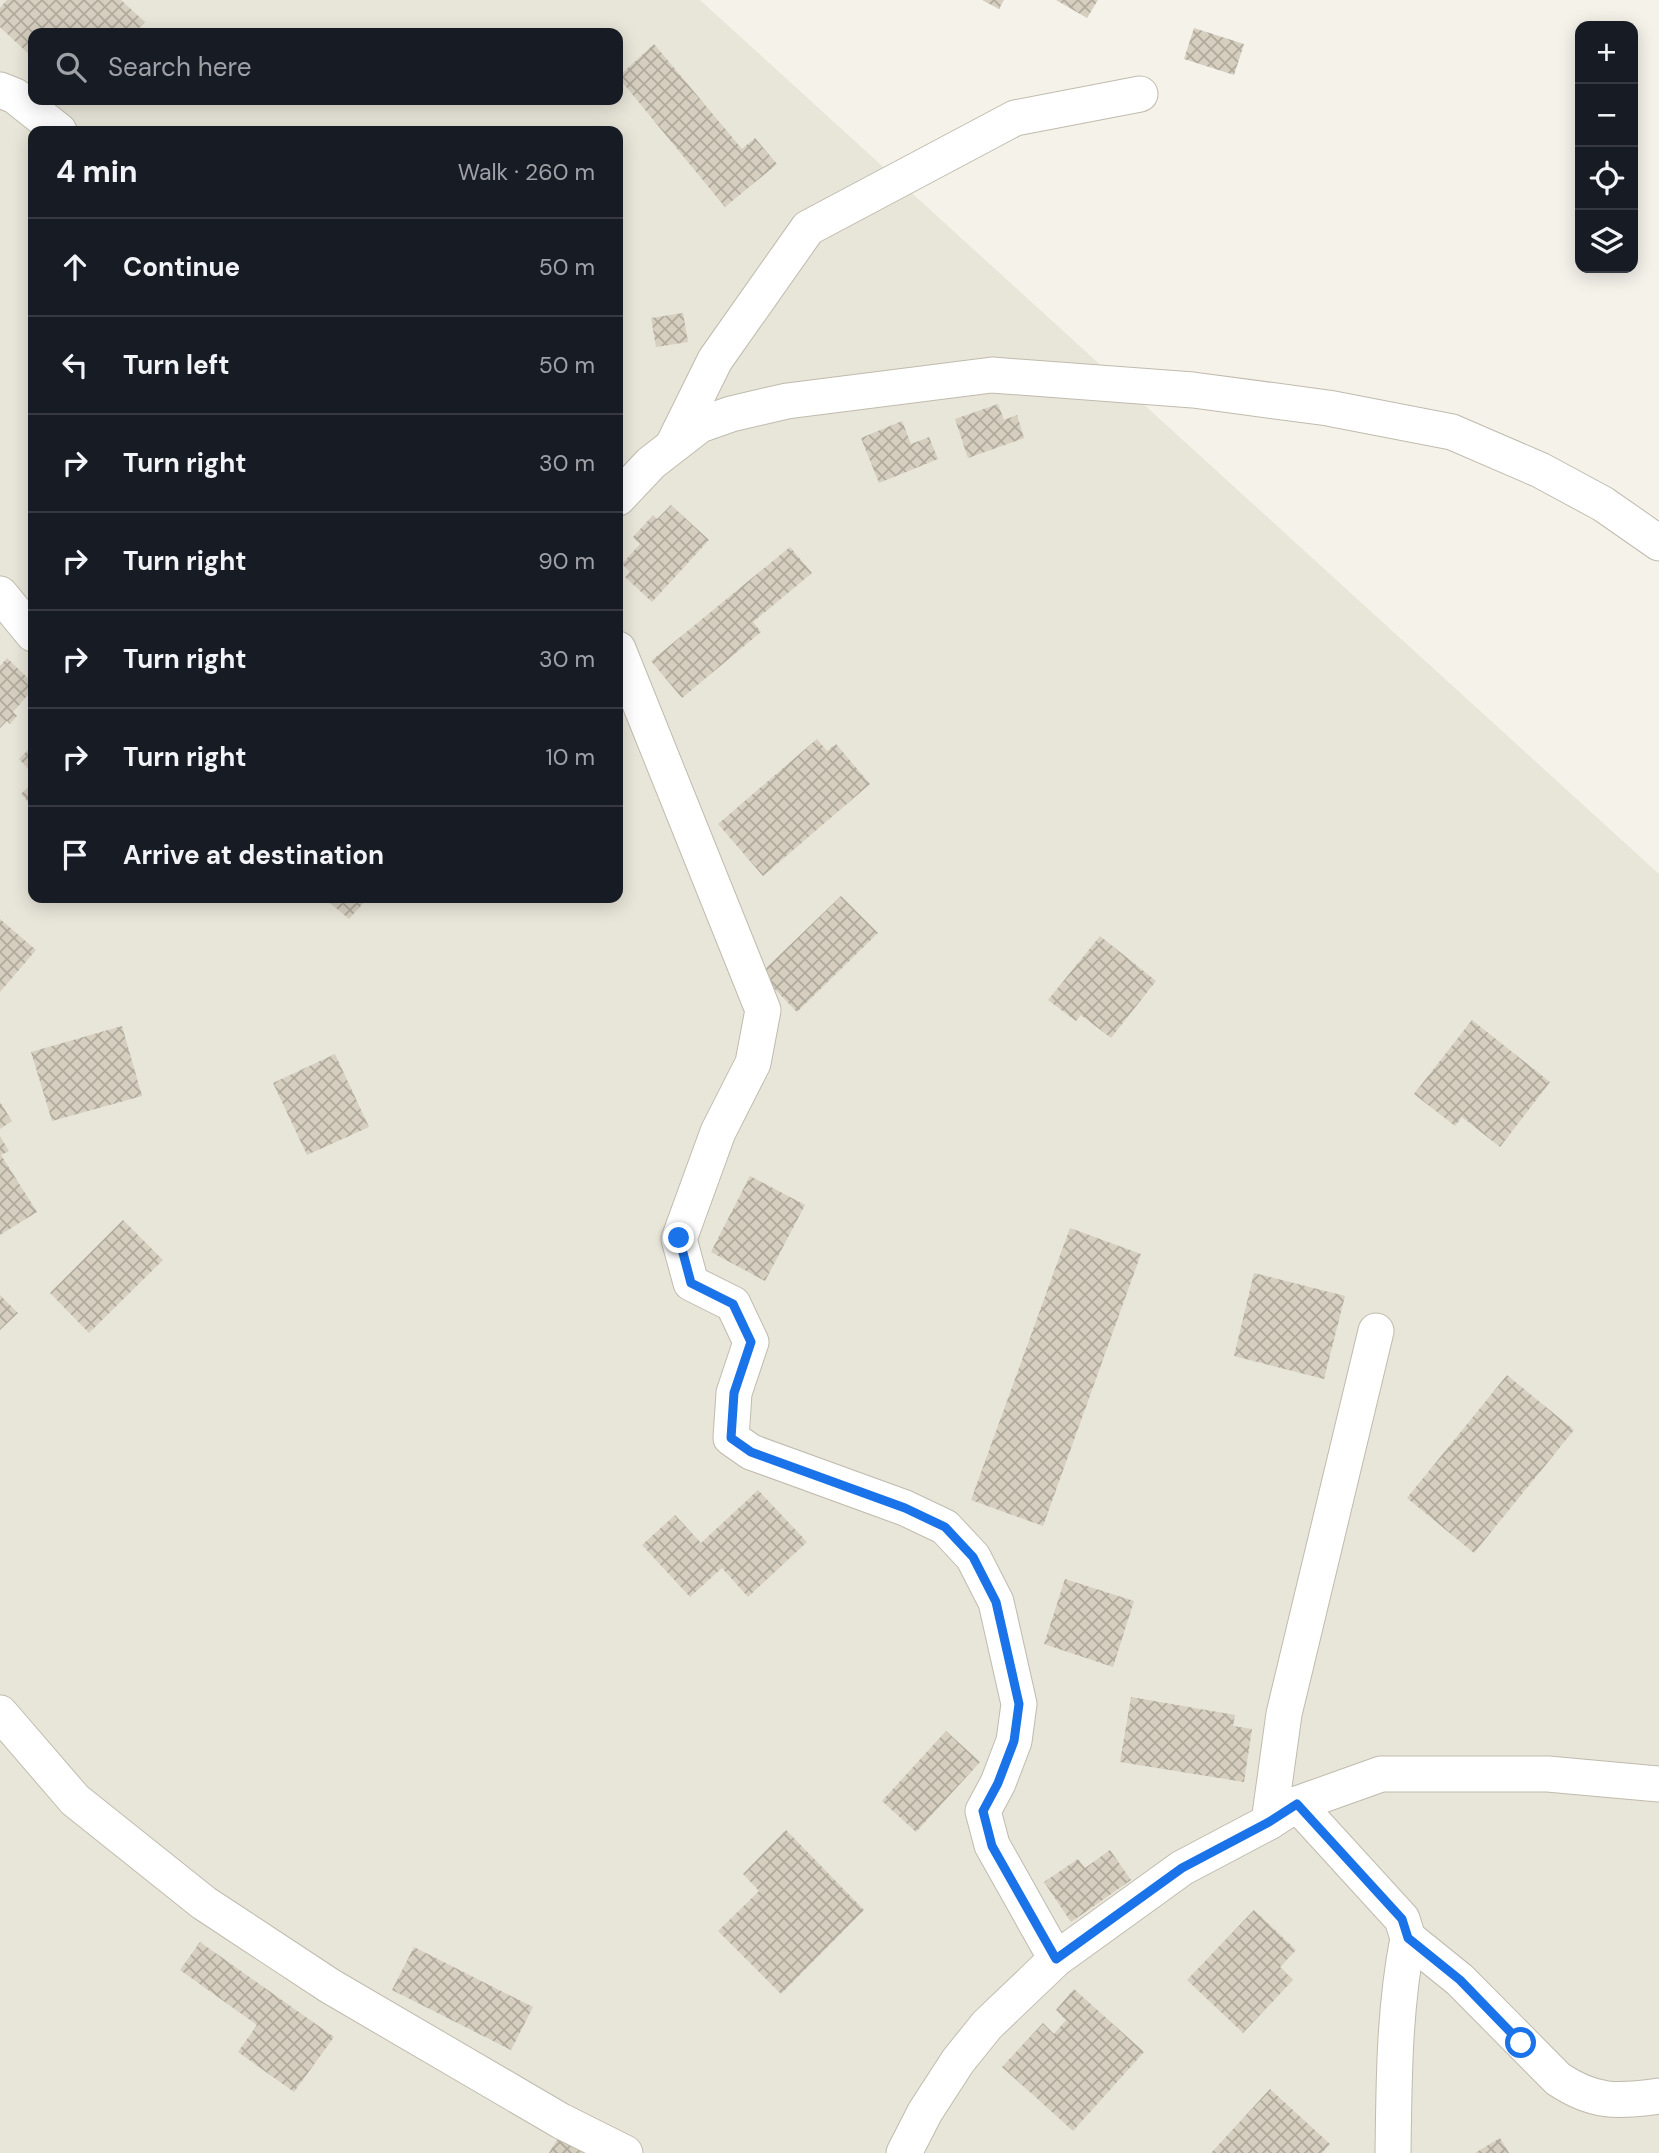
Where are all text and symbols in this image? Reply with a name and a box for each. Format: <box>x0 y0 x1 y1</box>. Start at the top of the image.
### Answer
map controls <box>1575 21 1638 273</box>
button: + <box>1575 21 1638 84</box>
search box <box>28 28 623 105</box>
icon: search <box>52 48 90 86</box>
text: Search here <box>108 50 251 84</box>
button: − <box>1575 84 1638 147</box>
button: locate <box>1575 147 1638 210</box>
text: 4 min <box>56 152 138 191</box>
text: Walk · 260 m <box>458 157 595 187</box>
button: layers <box>1575 210 1638 273</box>
icon: ahead <box>56 248 94 286</box>
text: Continue <box>123 250 240 284</box>
text: 50 m <box>539 252 595 282</box>
icon: left <box>56 346 94 384</box>
text: Turn left <box>123 348 230 382</box>
text: 50 m <box>539 350 595 380</box>
icon: right <box>56 444 94 482</box>
text: Turn right <box>123 446 247 480</box>
text: 30 m <box>539 448 595 478</box>
icon: right <box>56 542 94 580</box>
text: Turn right <box>123 544 247 578</box>
text: 90 m <box>538 546 595 576</box>
icon: right <box>56 640 94 678</box>
text: Turn right <box>123 642 247 676</box>
text: 30 m <box>539 644 595 674</box>
icon: right <box>56 738 94 776</box>
text: Turn right <box>123 740 247 774</box>
text: 10 m <box>545 742 595 772</box>
icon: arrive <box>56 836 94 874</box>
text: Arrive at destination <box>123 838 384 872</box>
route end <box>663 1222 694 1253</box>
route start <box>1505 2027 1536 2058</box>

